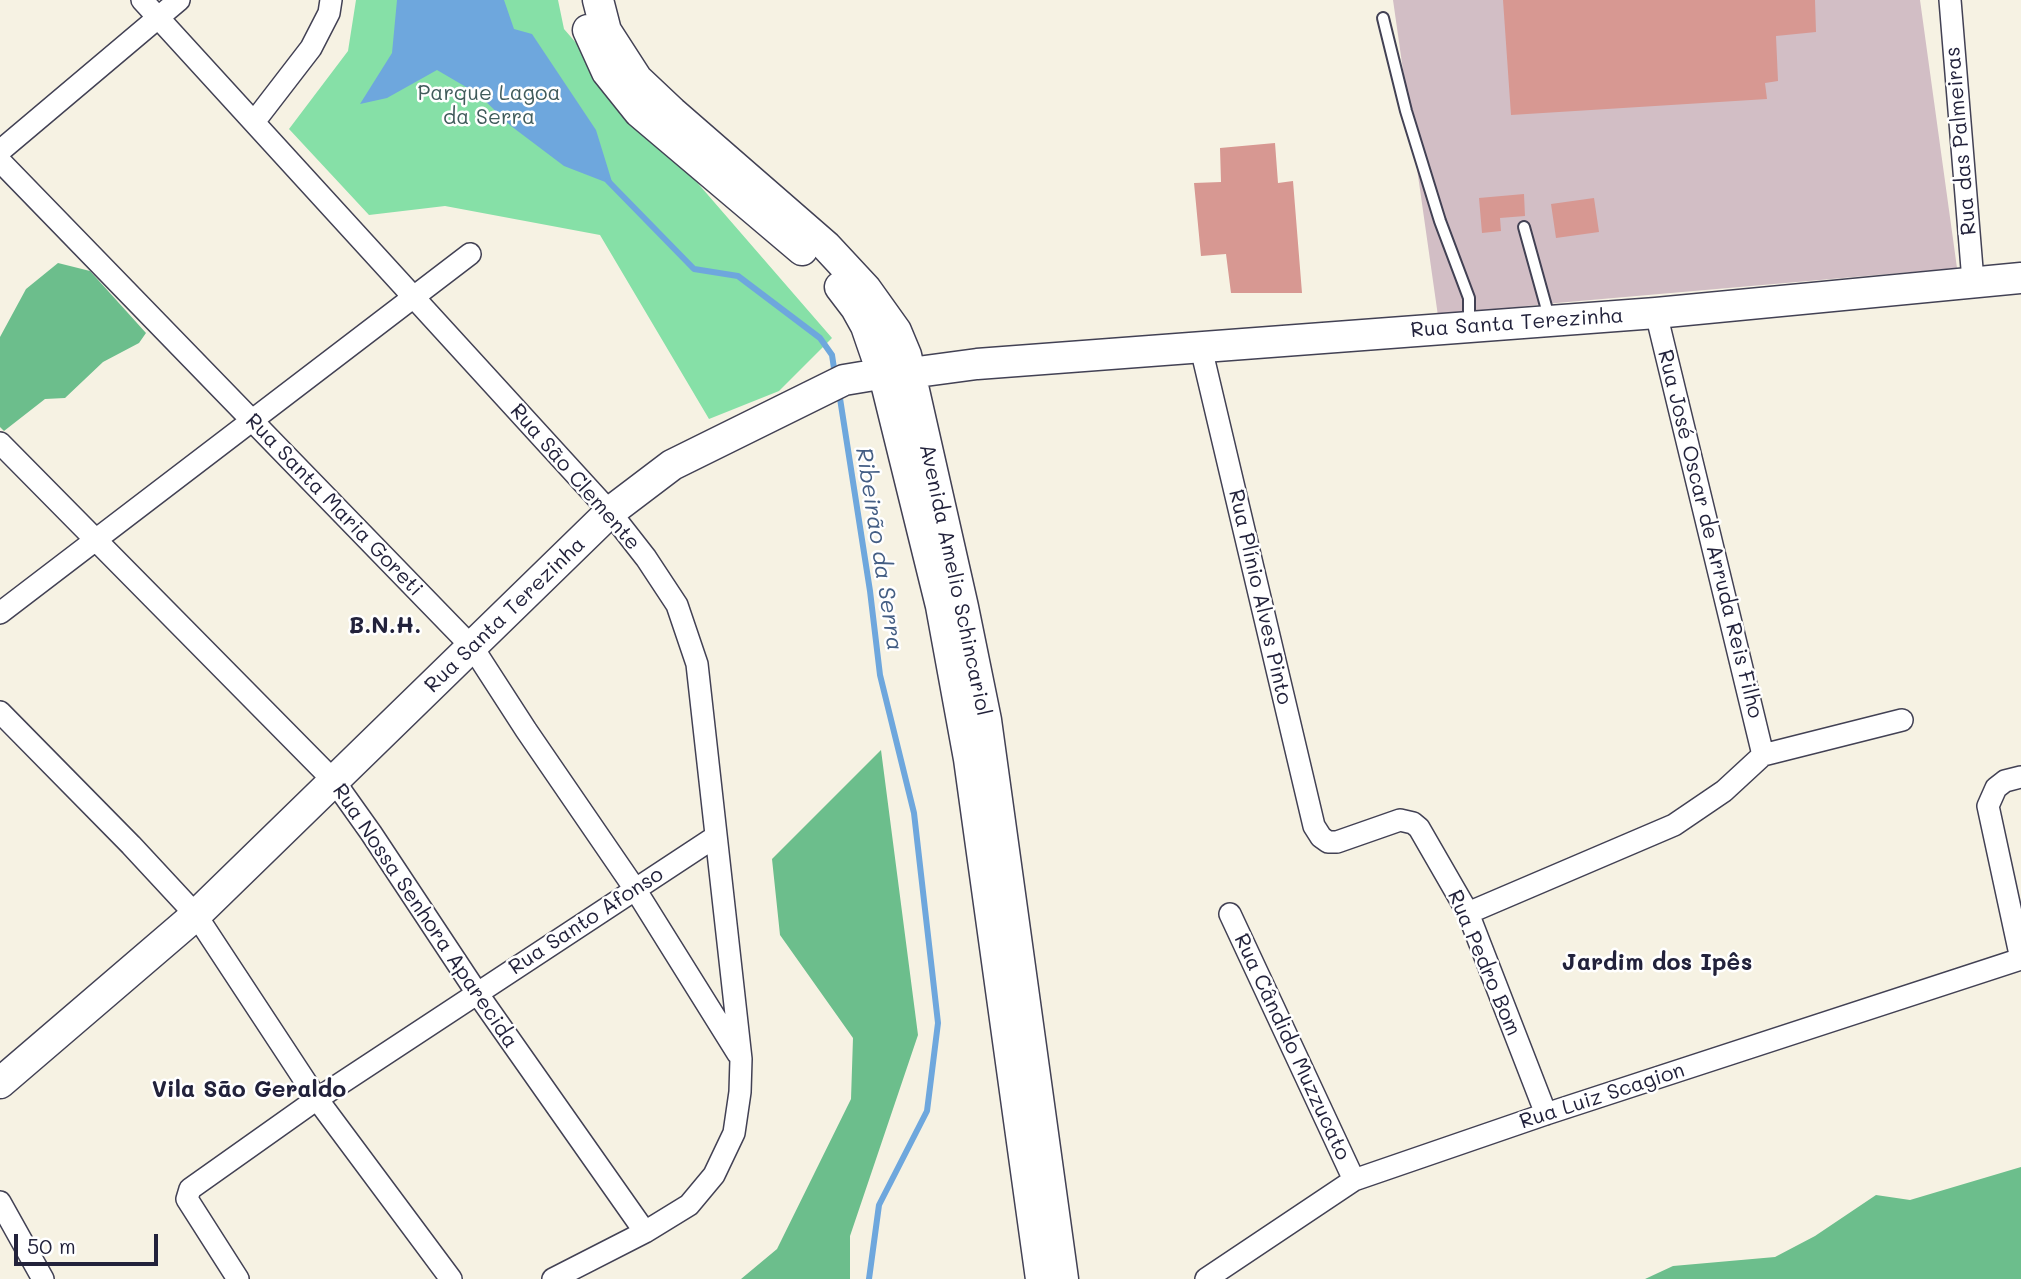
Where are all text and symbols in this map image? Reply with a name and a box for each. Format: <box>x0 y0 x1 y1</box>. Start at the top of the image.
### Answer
street label: Rua das Palmeiras <box>1940 46 1982 236</box>
park label: Parque Lagoa da Serra <box>418 81 560 131</box>
street label: Rua Santa Terezinha <box>1410 303 1624 343</box>
street label: Rua José Oscar de Arruda Reis Filho <box>1652 347 1768 721</box>
street label: Rua São Clemente <box>505 399 645 555</box>
street label: Rua Santa Maria Goreti <box>240 408 428 602</box>
street label: Avenida Amelio Schincariol <box>914 442 996 718</box>
water label: Ribeirão da Serra <box>849 445 909 653</box>
street label: Rua Plínio Alves Pinto <box>1223 487 1297 707</box>
street label: Rua Santa Terezinha <box>420 532 590 698</box>
district label: B.N.H. <box>349 612 421 640</box>
street label: Rua Nossa Senhora Aparecida <box>327 779 523 1053</box>
street label: Rua Santo Afonso <box>504 862 668 980</box>
street label: Rua Pedro Bom <box>1442 886 1526 1040</box>
street label: Rua Cândido Muzzucato <box>1228 930 1356 1164</box>
district label: Jardim dos Ipês <box>1562 949 1752 977</box>
street label: Rua Luiz Scagion <box>1516 1057 1688 1135</box>
district label: Vila São Geraldo <box>152 1076 346 1104</box>
scale bar <box>18 1220 161 1264</box>
text: 50 m <box>27 1232 76 1259</box>

